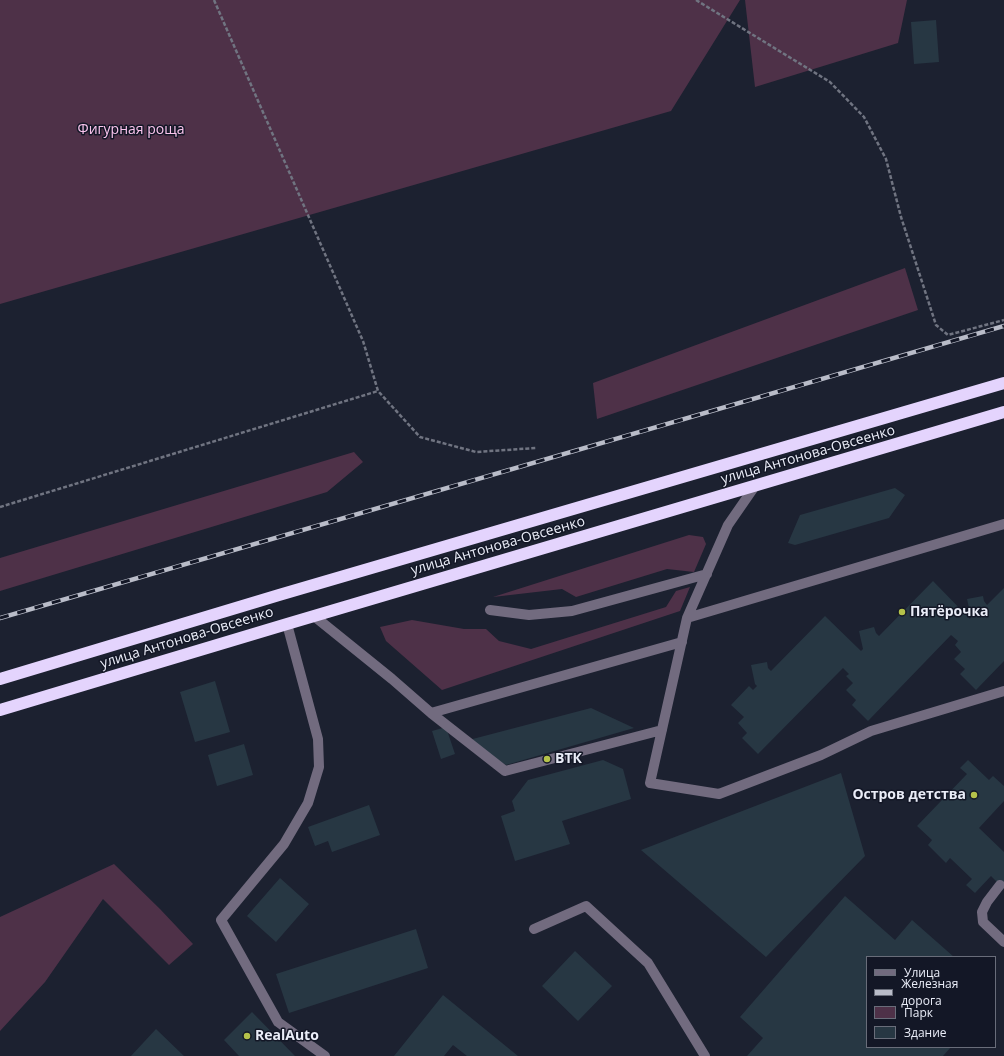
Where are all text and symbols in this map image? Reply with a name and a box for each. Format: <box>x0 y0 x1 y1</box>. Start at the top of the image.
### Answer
park label: Фигурная роща <box>77 122 185 138</box>
street label: улица Антонова-Овсеенко <box>719 422 897 488</box>
street label: улица Антонова-Овсеенко <box>409 513 587 579</box>
street label: улица Антонова-Овсеенко <box>98 604 276 672</box>
place label: Пятёрочка <box>910 604 989 620</box>
marker: Пятёрочка <box>897 607 907 617</box>
place label: ВТК <box>555 751 582 767</box>
marker: ВТК <box>542 754 552 764</box>
place label: Остров детства <box>852 787 966 803</box>
marker: Остров детства <box>969 790 979 800</box>
legend <box>866 956 996 1048</box>
text: Улица <box>904 964 940 981</box>
text: Железная дорога <box>901 975 958 1009</box>
text: Парк <box>904 1004 933 1021</box>
text: Здание <box>904 1024 947 1041</box>
place label: RealAuto <box>255 1028 319 1044</box>
marker: RealAuto <box>242 1031 252 1041</box>

